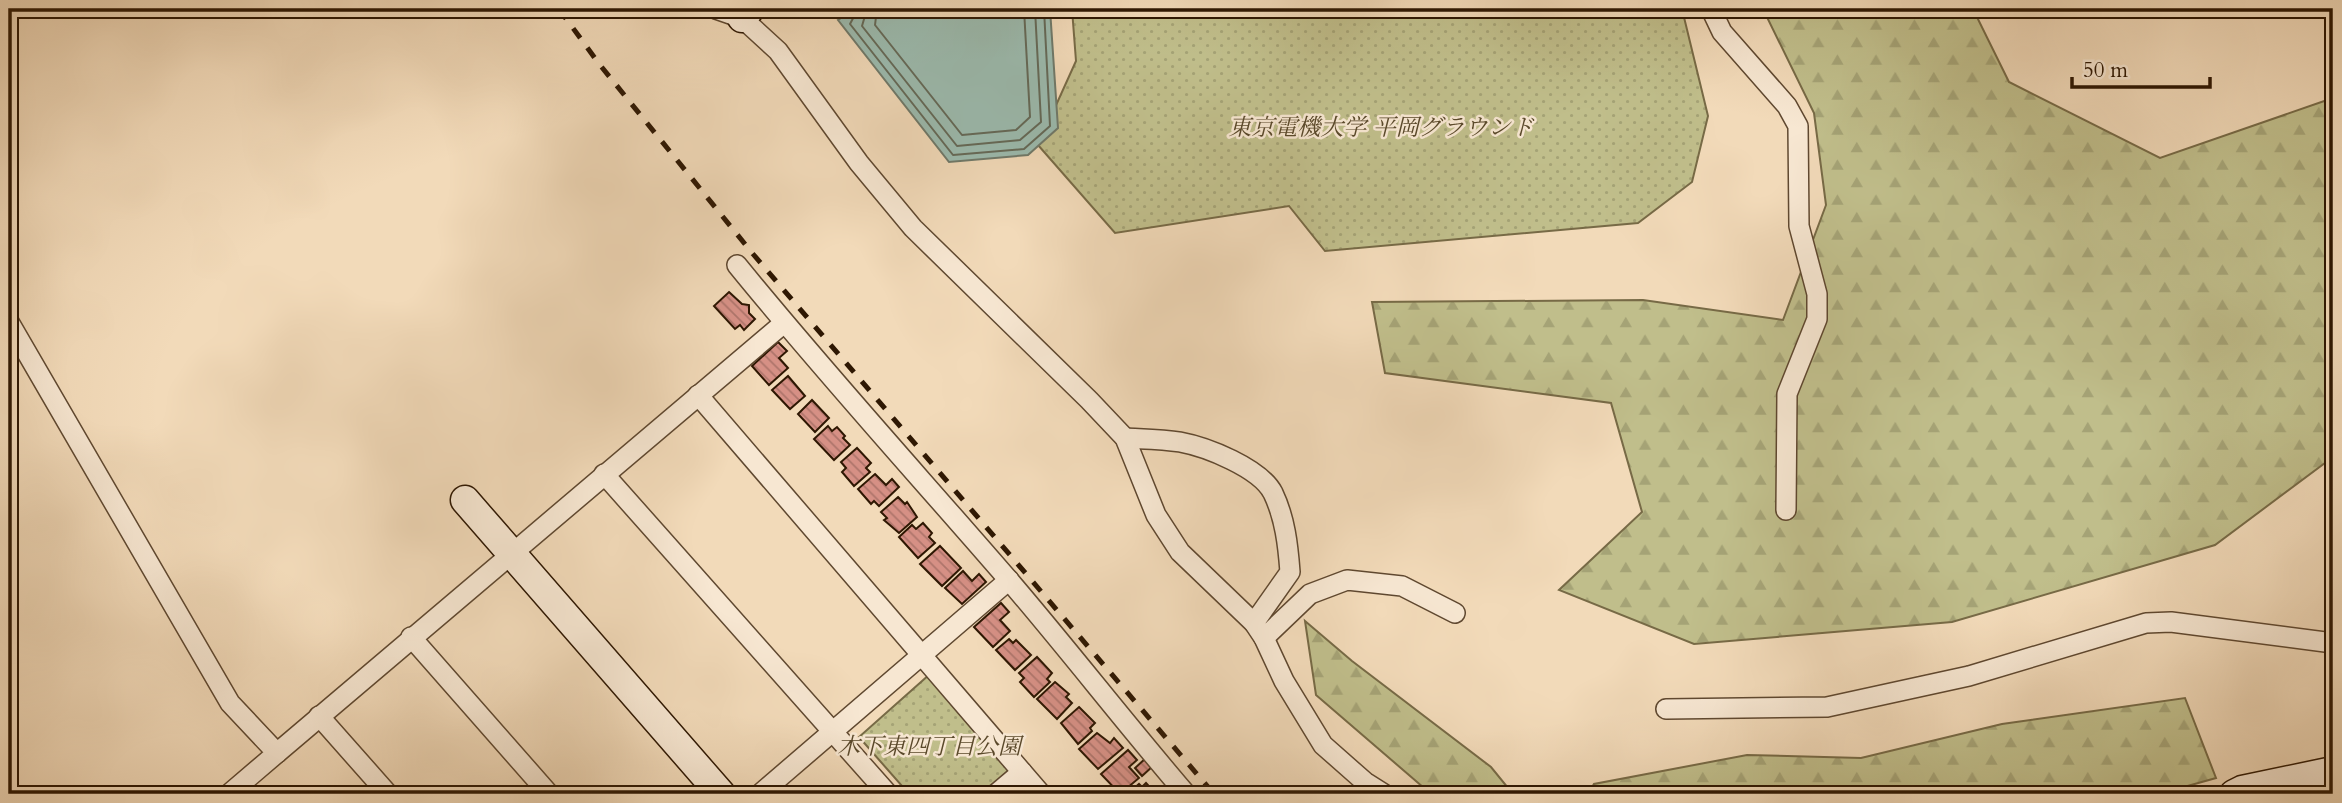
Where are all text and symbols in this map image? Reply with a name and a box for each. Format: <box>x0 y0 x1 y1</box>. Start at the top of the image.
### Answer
scale bar <box>2072 46 2211 90</box>
text: 50 m <box>2083 56 2128 85</box>
park label: 東京電機大学 平岡グラウンド <box>1228 112 1535 143</box>
park label: 木下東四丁目公園 <box>837 731 1025 762</box>

